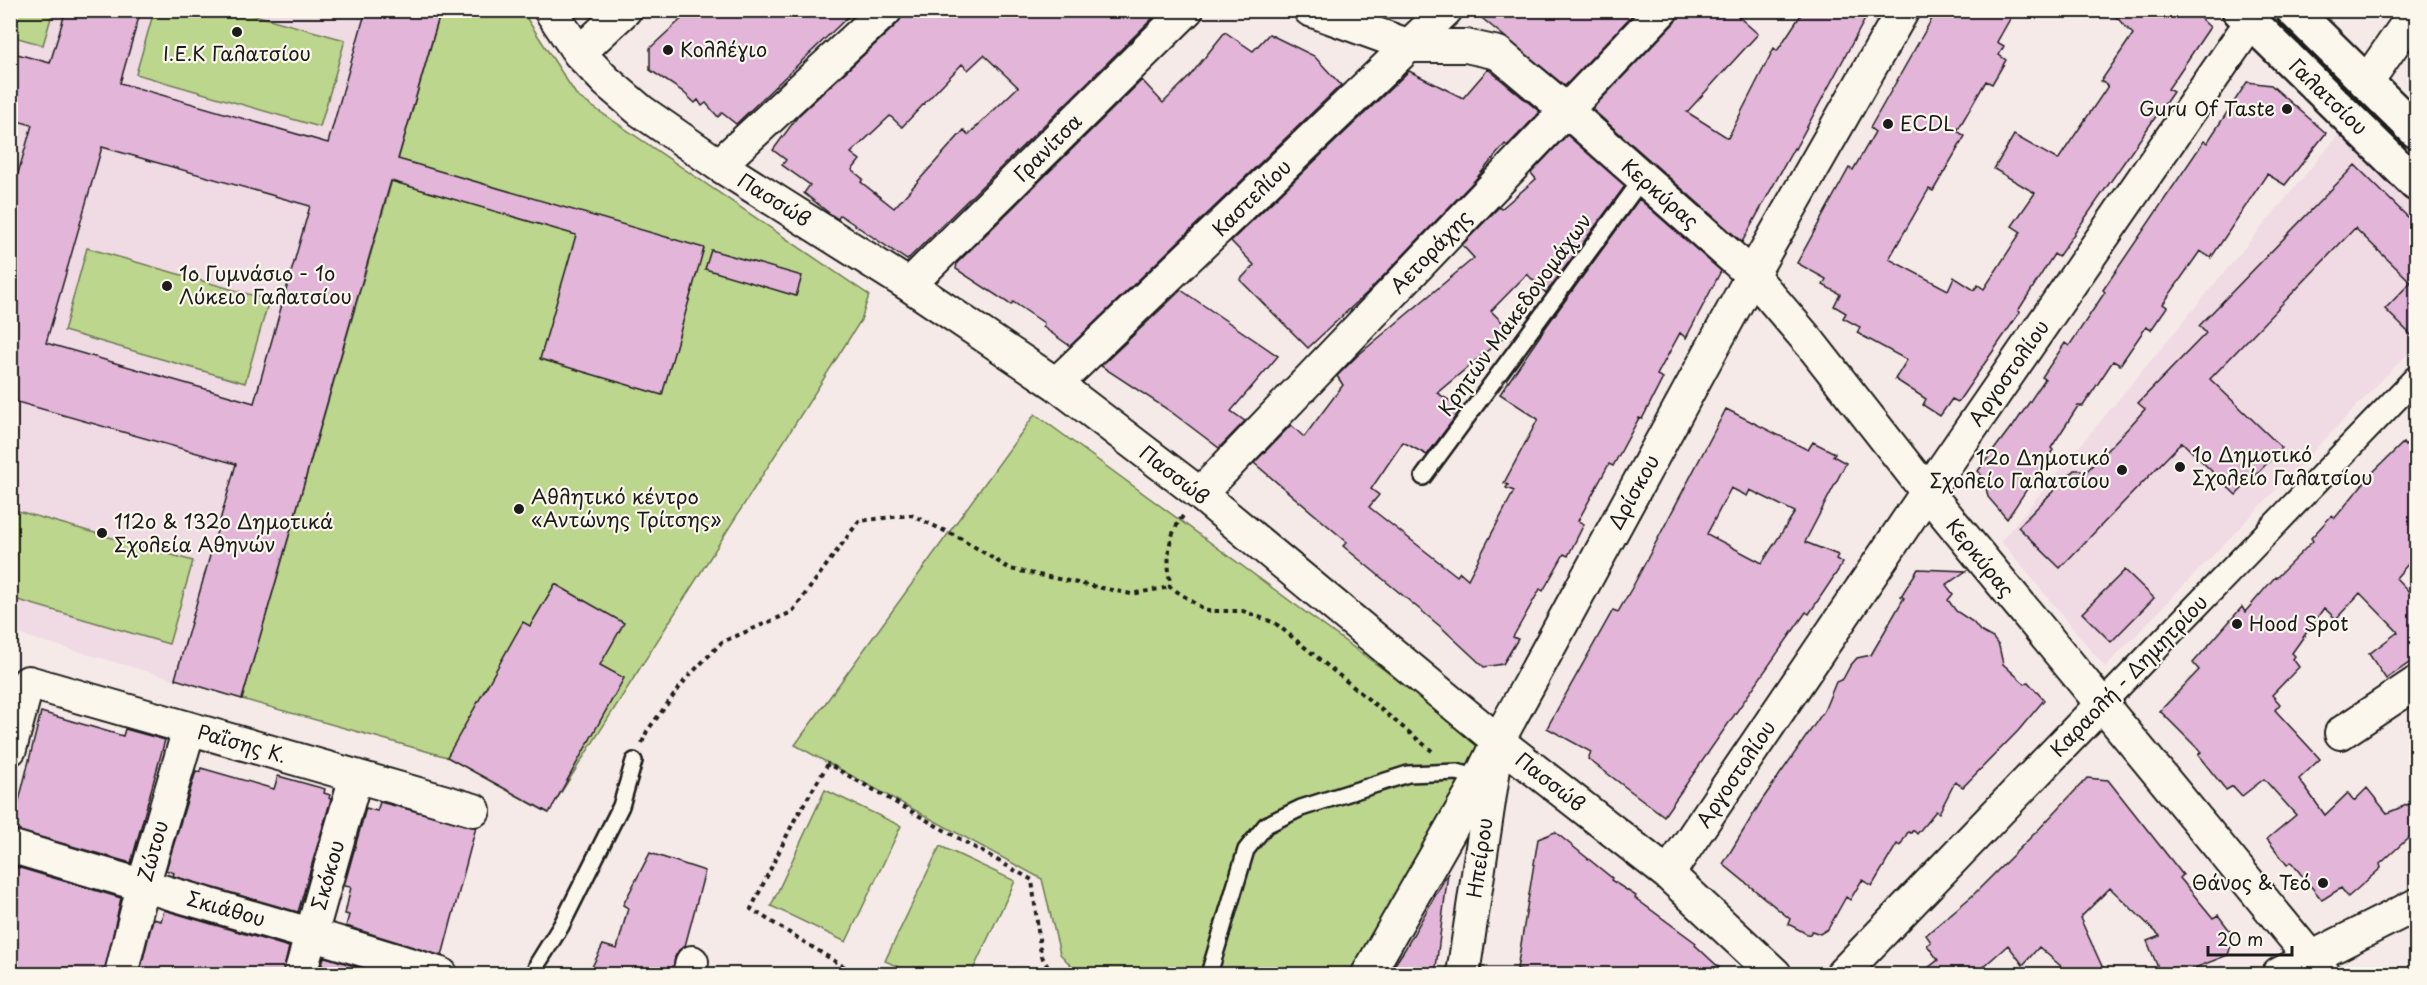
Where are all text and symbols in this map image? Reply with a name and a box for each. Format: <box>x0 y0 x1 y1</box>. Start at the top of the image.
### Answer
marker: Ι.Ε.Κ Γαλατσίου <box>230 25 244 39</box>
place label: Κολλέγιο <box>680 34 767 64</box>
place label: Ι.Ε.Κ Γαλατσίου <box>163 38 311 68</box>
marker: Κολλέγιο <box>661 43 675 57</box>
street label: Γαλατσίου <box>2283 51 2375 142</box>
place label: Guru Of Taste <box>2139 93 2275 123</box>
marker: Guru Of Taste <box>2280 102 2294 116</box>
street label: Γρανίτσα <box>1006 106 1088 188</box>
place label: ECDL <box>1900 108 1954 138</box>
marker: ECDL <box>1881 117 1895 131</box>
street label: Κερκύρας <box>1615 151 1706 235</box>
street label: Καστελίου <box>1205 152 1298 243</box>
street label: Πασσώβ <box>732 165 817 233</box>
street label: Αετοράχης <box>1383 203 1478 300</box>
street label: Κρητών Μακεδονομάχων <box>1430 207 1598 422</box>
place label: 1ο Γυμνάσιο - 1ο Λύκειο Γαλατσίου <box>179 258 352 311</box>
marker: 1ο Γυμνάσιο - 1ο Λύκειο Γαλατσίου <box>160 279 174 293</box>
street label: Αργοστολίου <box>1960 313 2056 432</box>
street label: Πασσώβ <box>1133 437 1216 511</box>
place label: 1ο Δημοτικό Σχολείο Γαλατσίου <box>2192 439 2373 492</box>
place label: 12ο Δημοτικό Σχολείο Γαλατσίου <box>1929 442 2110 495</box>
street label: Δρίσκου <box>1600 449 1666 534</box>
marker: 1ο Δημοτικό Σχολείο Γαλατσίου <box>2173 460 2187 474</box>
marker: 12ο Δημοτικό Σχολείο Γαλατσίου <box>2115 463 2129 477</box>
place label: Αθλητικό κέντρο «Αντώνης Τρίτσης» <box>531 481 722 534</box>
marker: Αθλητικό κέντρο «Αντώνης Τρίτσης» <box>512 502 526 516</box>
place label: 112ο & 132ο Δημοτικά Σχολεία Αθηνών <box>114 506 333 559</box>
street label: Κερκύρας <box>1940 511 2022 603</box>
marker: 112ο & 132ο Δημοτικά Σχολεία Αθηνών <box>95 526 109 540</box>
street label: Καραολή - Δημητρίου <box>2043 587 2214 763</box>
place label: Hood Spot <box>2249 608 2348 638</box>
marker: Hood Spot <box>2230 617 2244 631</box>
street label: Αργοστολίου <box>1688 714 1782 833</box>
street label: Ραΐσης Κ. <box>194 716 290 770</box>
street label: Πασσώβ <box>1509 744 1592 818</box>
street label: Ηπείρου <box>1459 816 1499 900</box>
street label: Ζώτου <box>129 817 175 885</box>
street label: Σκόκου <box>303 836 351 913</box>
place label: Θάνος & Τεό <box>2192 867 2311 897</box>
marker: Θάνος & Τεό <box>2316 876 2330 890</box>
street label: Σκιάθου <box>183 883 269 934</box>
scale bar <box>2208 919 2292 957</box>
text: 20 m <box>2217 925 2263 952</box>

